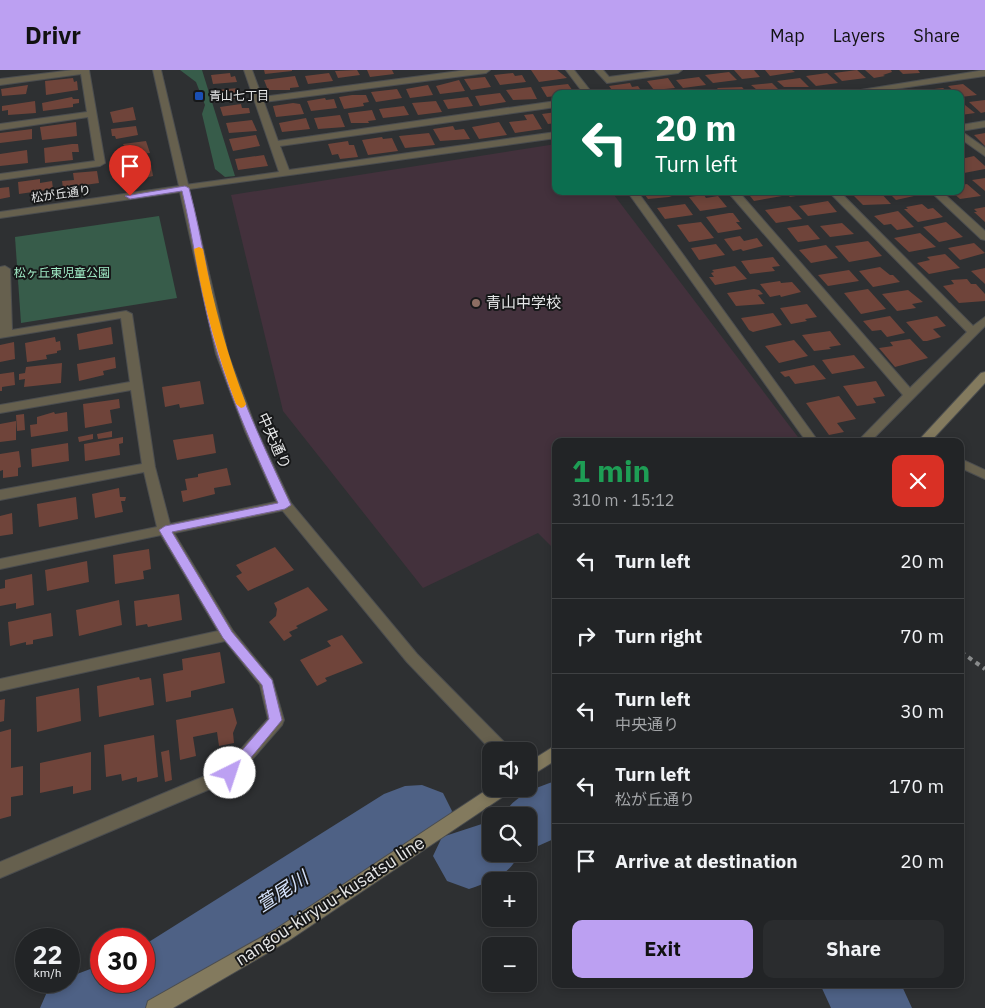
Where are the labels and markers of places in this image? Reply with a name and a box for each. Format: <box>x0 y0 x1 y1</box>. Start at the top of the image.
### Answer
place label: 青山七丁目 <box>209 88 269 103</box>
marker: 青山七丁目 <box>193 90 205 102</box>
pin <box>109 145 151 196</box>
place label: 青山中学校 <box>486 293 561 312</box>
marker: 青山中学校 <box>470 297 482 309</box>

